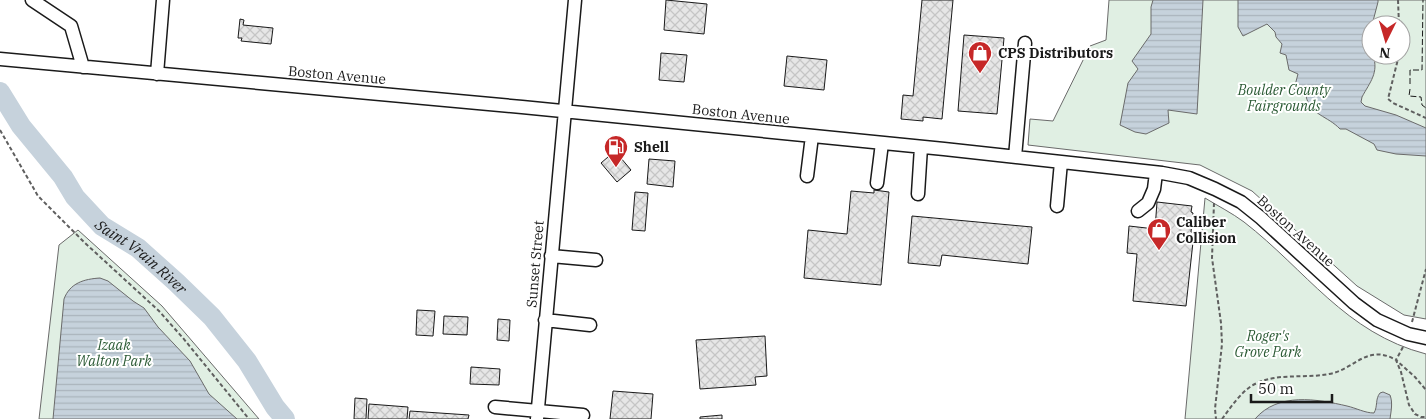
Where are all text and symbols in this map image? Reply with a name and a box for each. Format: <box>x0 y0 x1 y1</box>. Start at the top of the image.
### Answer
north arrow <box>1361 15 1411 65</box>
shop icon: CPS Distributors <box>967 40 993 74</box>
place label: CPS Distributors <box>998 44 1113 62</box>
text: N <box>1379 44 1391 62</box>
street label: Boston Avenue <box>287 62 387 88</box>
park label: Boulder County Fairgrounds <box>1237 81 1332 115</box>
street label: Boston Avenue <box>691 100 791 128</box>
fuel station icon: Shell <box>603 134 629 168</box>
place label: Shell <box>634 138 669 156</box>
street label: Boston Avenue <box>1253 191 1339 271</box>
place label: Caliber Collision <box>1176 213 1236 247</box>
water label: Saint Vrain River <box>90 215 192 298</box>
shop icon: Caliber Collision <box>1146 217 1172 251</box>
street label: Sunset Street <box>522 219 548 308</box>
park label: Roger's Grove Park <box>1234 327 1302 361</box>
park label: Izaak Walton Park <box>76 336 152 370</box>
scale bar <box>1251 372 1332 404</box>
text: 50 m <box>1258 379 1294 398</box>

